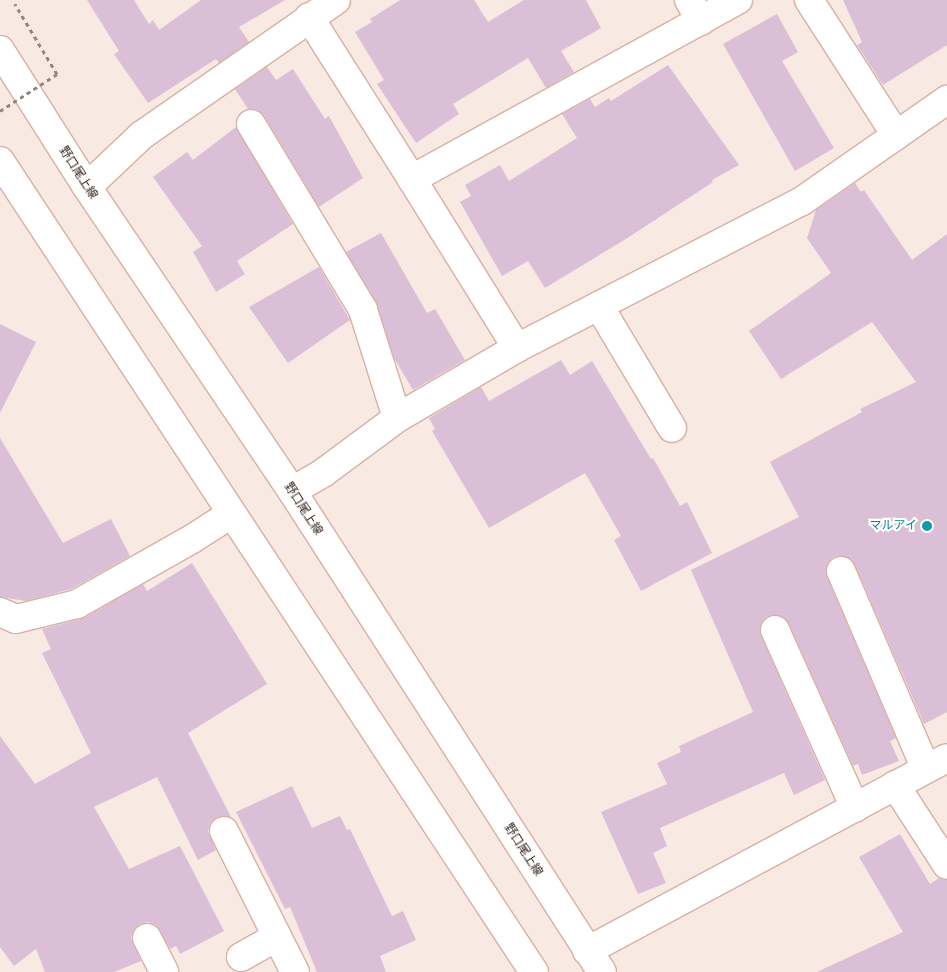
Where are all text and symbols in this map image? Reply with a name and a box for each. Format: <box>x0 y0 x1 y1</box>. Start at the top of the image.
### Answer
street label: 野口尾上線 <box>56 144 100 202</box>
street label: 野口尾上線 <box>281 480 325 538</box>
place label: マルアイ <box>869 519 917 533</box>
marker: マルアイ <box>921 520 933 532</box>
street label: 野口尾上線 <box>501 821 545 879</box>

